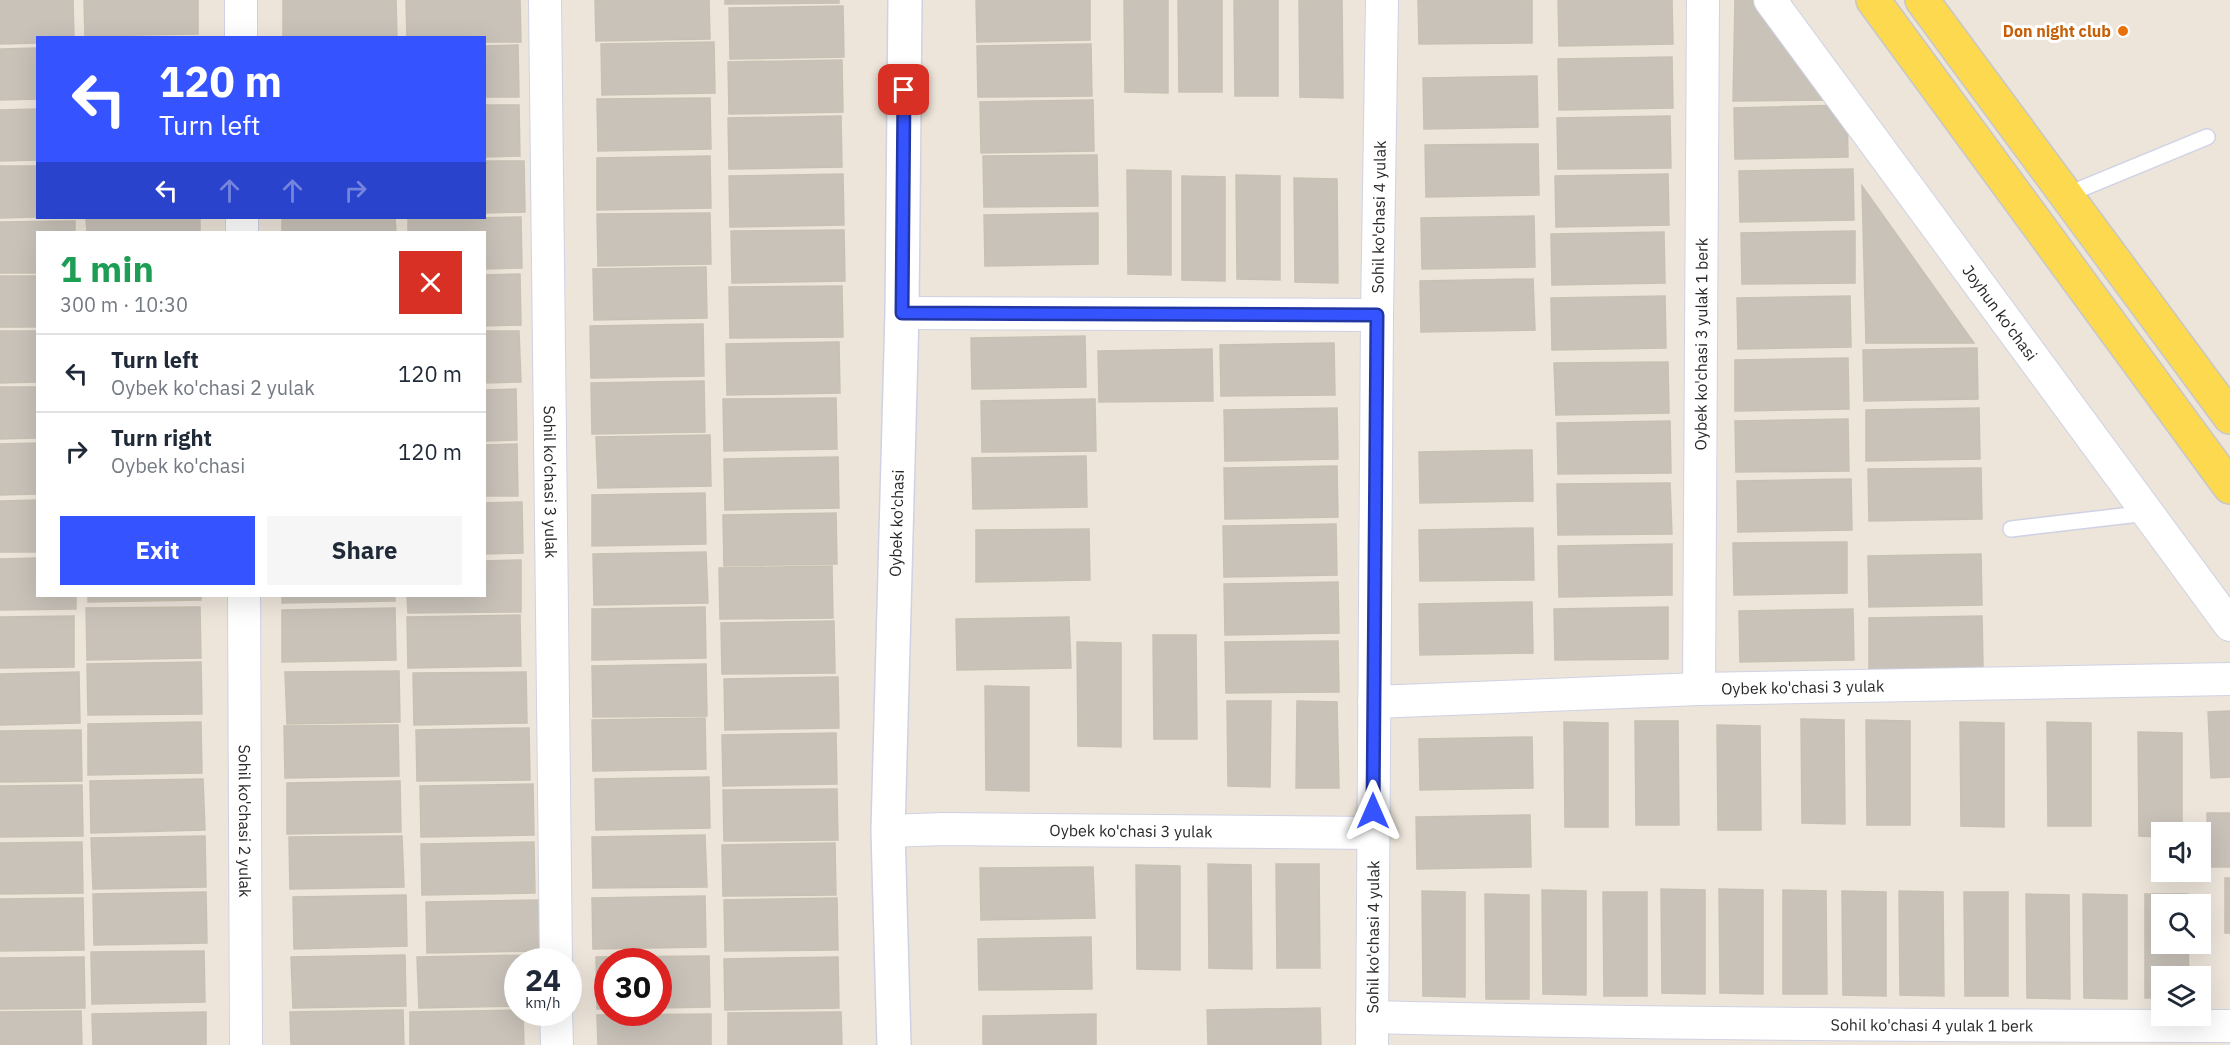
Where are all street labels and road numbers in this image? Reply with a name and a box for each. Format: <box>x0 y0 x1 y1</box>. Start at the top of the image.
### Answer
street label: Sohil ko'chasi 4 yulak <box>1367 140 1390 294</box>
street label: Oybek ko'chasi 3 yulak 1 berk <box>1690 237 1712 450</box>
street label: Joyhun ko'chasi <box>1958 261 2042 364</box>
street label: Sohil ko'chasi 3 yulak <box>540 405 561 559</box>
street label: Oybek ko'chasi <box>885 469 908 577</box>
street label: Oybek ko'chasi 3 yulak <box>1721 676 1885 699</box>
street label: Sohil ko'chasi 2 yulak <box>235 744 255 898</box>
street label: Oybek ko'chasi 3 yulak <box>1049 820 1213 842</box>
street label: Sohil ko'chasi 4 yulak <box>1362 860 1383 1014</box>
street label: Sohil ko'chasi 4 yulak 1 berk <box>1831 1014 2034 1036</box>

